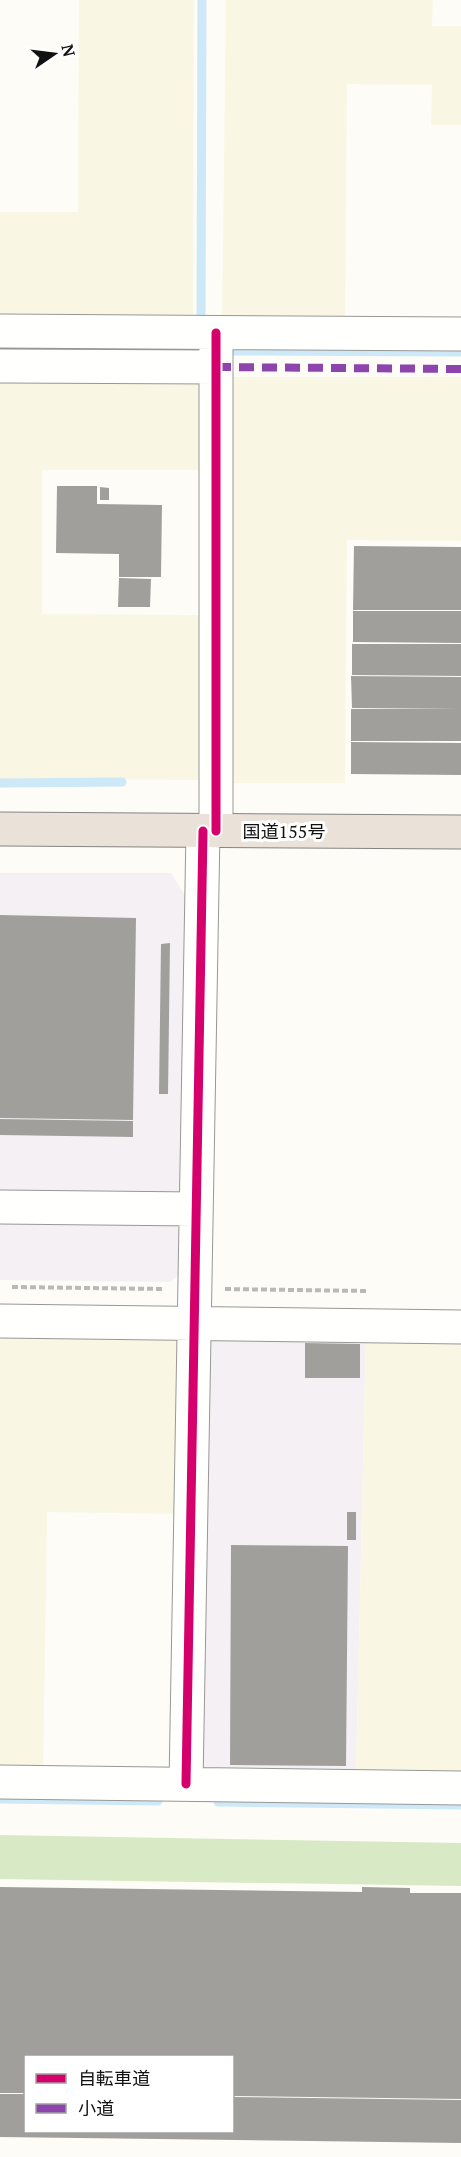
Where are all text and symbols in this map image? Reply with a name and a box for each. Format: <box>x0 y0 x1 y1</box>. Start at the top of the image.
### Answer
north arrow <box>24 24 84 84</box>
text: N <box>56 42 81 59</box>
street label: 国道155号 <box>243 819 325 843</box>
legend <box>24 2055 234 2133</box>
text: 自転車道 <box>78 2066 150 2090</box>
text: 小道 <box>78 2096 114 2120</box>

